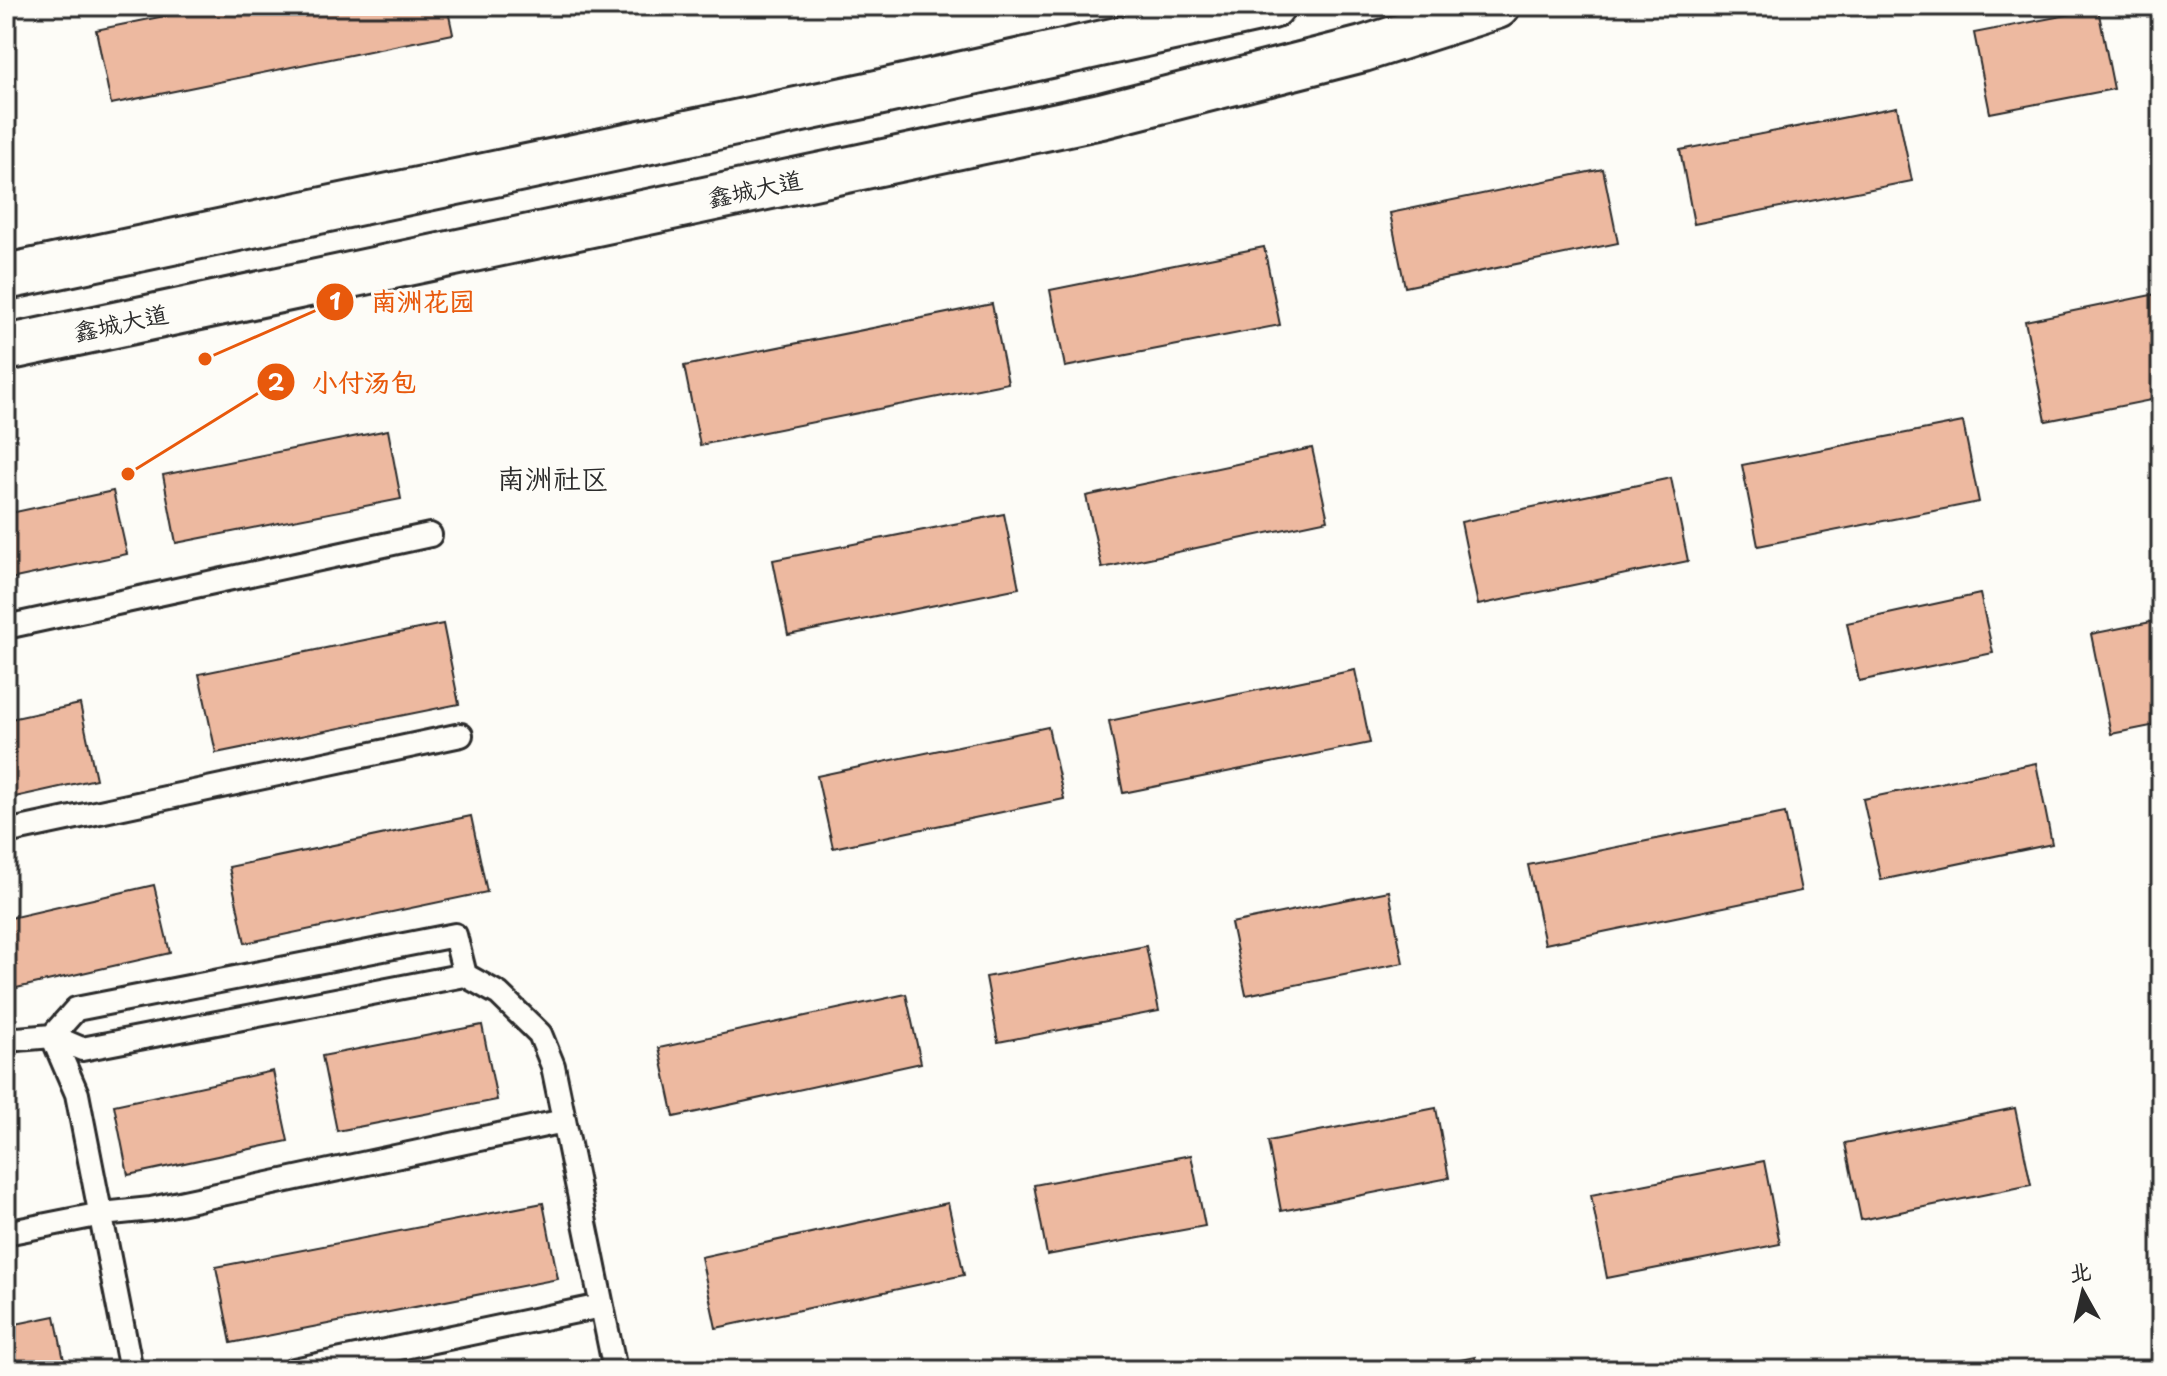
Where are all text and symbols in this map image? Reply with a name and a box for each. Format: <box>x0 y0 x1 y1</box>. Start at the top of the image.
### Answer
street label: 鑫城大道 <box>704 160 805 216</box>
callout: 南洲花园 <box>315 277 491 327</box>
text: 南洲花园 <box>371 281 475 320</box>
text: 1 <box>329 282 341 318</box>
street label: 鑫城大道 <box>70 294 171 350</box>
callout: 小付汤包 <box>256 357 432 407</box>
text: 小付汤包 <box>312 362 416 401</box>
text: 2 <box>268 363 285 399</box>
district label: 南洲社区 <box>497 456 609 499</box>
north arrow <box>2043 1252 2123 1332</box>
text: 北 <box>2067 1253 2093 1289</box>

